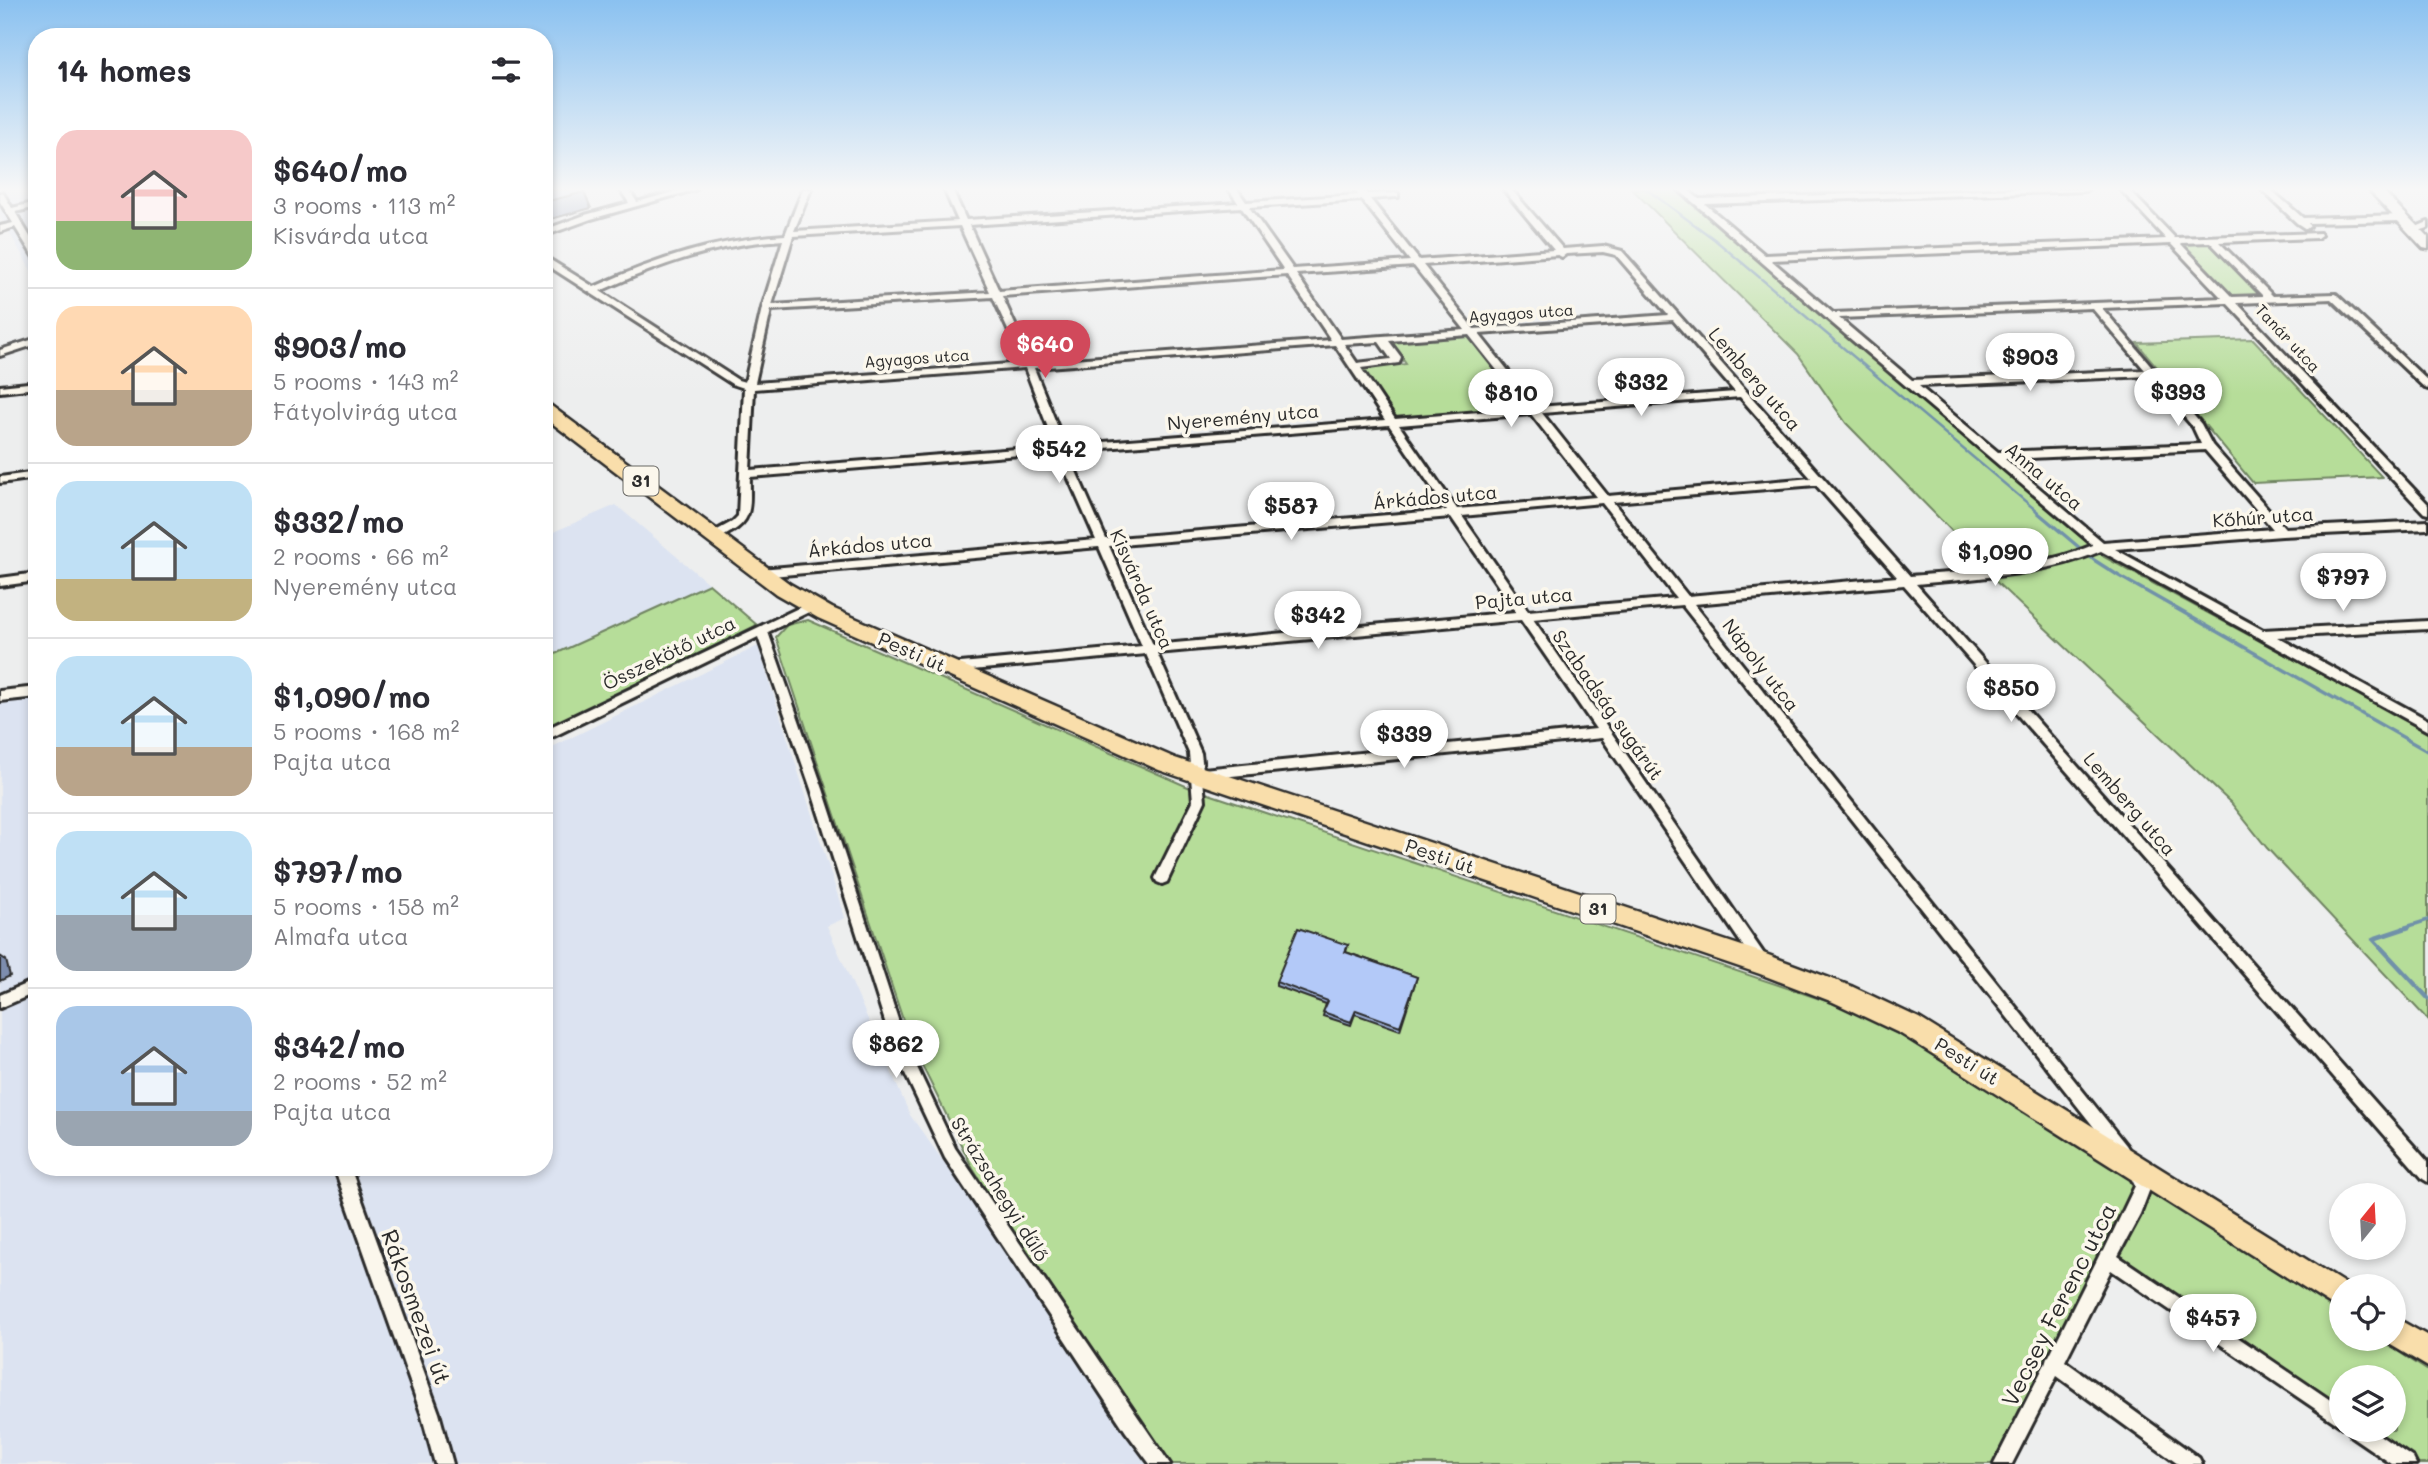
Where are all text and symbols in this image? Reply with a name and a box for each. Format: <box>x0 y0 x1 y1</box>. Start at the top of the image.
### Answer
text: 14 homes <box>56 50 192 90</box>
icon: filters <box>487 51 525 89</box>
text: $640/mo <box>273 150 408 190</box>
icon: home <box>112 158 196 242</box>
text: 3 rooms · 113 m² <box>273 190 455 220</box>
text: Kisvárda utca <box>273 220 429 250</box>
street label: Agyagos utca <box>1468 298 1574 327</box>
street label: Tanár utca <box>2251 299 2325 376</box>
pin: $640 <box>1004 320 1086 380</box>
street label: Lemberg utca <box>1704 322 1807 436</box>
text: $903/mo <box>273 326 406 366</box>
text: $640 <box>1016 328 1074 358</box>
icon: home <box>112 334 196 418</box>
pin: $903 <box>1989 334 2071 393</box>
text: $903 <box>2002 341 2058 371</box>
street label: Agyagos utca <box>864 343 970 372</box>
pin: $332 <box>1600 358 1682 418</box>
text: 5 rooms · 143 m² <box>273 366 459 396</box>
text: $332 <box>1614 366 1668 396</box>
pin: $393 <box>2137 368 2219 428</box>
pin: $810 <box>1470 370 1552 429</box>
text: $393 <box>2150 376 2206 406</box>
text: $810 <box>1484 377 1538 407</box>
text: Fátyolvirág utca <box>273 396 458 426</box>
street label: Nyeremény utca <box>1166 397 1320 436</box>
pin: $542 <box>1018 426 1100 485</box>
text: $542 <box>1031 433 1087 463</box>
street label: Anna utca <box>2000 436 2088 515</box>
road number: 31 <box>624 466 658 495</box>
street label: Árkádos utca <box>1372 479 1498 514</box>
pin: $587 <box>1250 482 1332 542</box>
text: $587 <box>1264 490 1318 520</box>
street label: Kőhúr utca <box>2212 500 2314 533</box>
text: $332/mo <box>273 501 404 541</box>
icon: home <box>112 509 196 593</box>
street label: Kisvárda utca <box>1105 525 1180 653</box>
street label: Árkádos utca <box>807 527 933 562</box>
pin: $1,090 <box>1938 528 2052 588</box>
text: $1,090 <box>1958 536 2032 566</box>
text: 2 rooms · 66 m² <box>273 541 448 571</box>
pin: $797 <box>2302 554 2384 613</box>
text: $797 <box>2316 561 2370 591</box>
text: Nyeremény utca <box>273 571 457 601</box>
street label: Pajta utca <box>1474 581 1574 614</box>
pin: $342 <box>1277 592 1359 651</box>
text: $342 <box>1290 599 1346 629</box>
street label: Összekötő utca <box>598 610 739 695</box>
street label: Nápoly utca <box>1717 613 1806 716</box>
street label: Szabadság sugárút <box>1547 625 1670 785</box>
street label: Pesti út <box>874 626 950 678</box>
pin: $850 <box>1970 664 2052 724</box>
text: $850 <box>1983 672 2039 702</box>
text: $1,090/mo <box>273 676 430 716</box>
icon: home <box>112 684 196 768</box>
pin: $339 <box>1363 710 1445 770</box>
text: 5 rooms · 168 m² <box>273 716 459 746</box>
text: $339 <box>1376 718 1432 748</box>
text: Pajta utca <box>273 746 391 776</box>
street label: Lemberg utca <box>2079 747 2182 861</box>
street label: Pesti út <box>1402 832 1478 879</box>
text: $797/mo <box>273 851 403 891</box>
icon: home <box>112 859 196 943</box>
text: 5 rooms · 158 m² <box>273 891 459 921</box>
road number: 31 <box>1580 894 1616 924</box>
text: Almafa utca <box>273 921 409 951</box>
pin: $862 <box>855 1020 937 1080</box>
text: $342/mo <box>273 1026 405 1066</box>
text: $862 <box>868 1028 924 1058</box>
street label: Pesti út <box>1930 1031 2004 1090</box>
icon: home <box>112 1034 196 1118</box>
text: 2 rooms · 52 m² <box>273 1066 447 1096</box>
text: Pajta utca <box>273 1096 391 1126</box>
street label: Strázsahegyi dűlő <box>946 1112 1055 1266</box>
north arrow <box>2329 1183 2406 1260</box>
map controls <box>2329 1183 2406 1442</box>
street label: Vecsey Ferenc utca <box>1994 1198 2122 1411</box>
street label: Rákosmezei út <box>375 1225 459 1388</box>
button: locate <box>2329 1274 2406 1351</box>
pin: $457 <box>2172 1294 2254 1354</box>
text: $457 <box>2185 1302 2241 1332</box>
button: layers <box>2329 1365 2406 1442</box>

